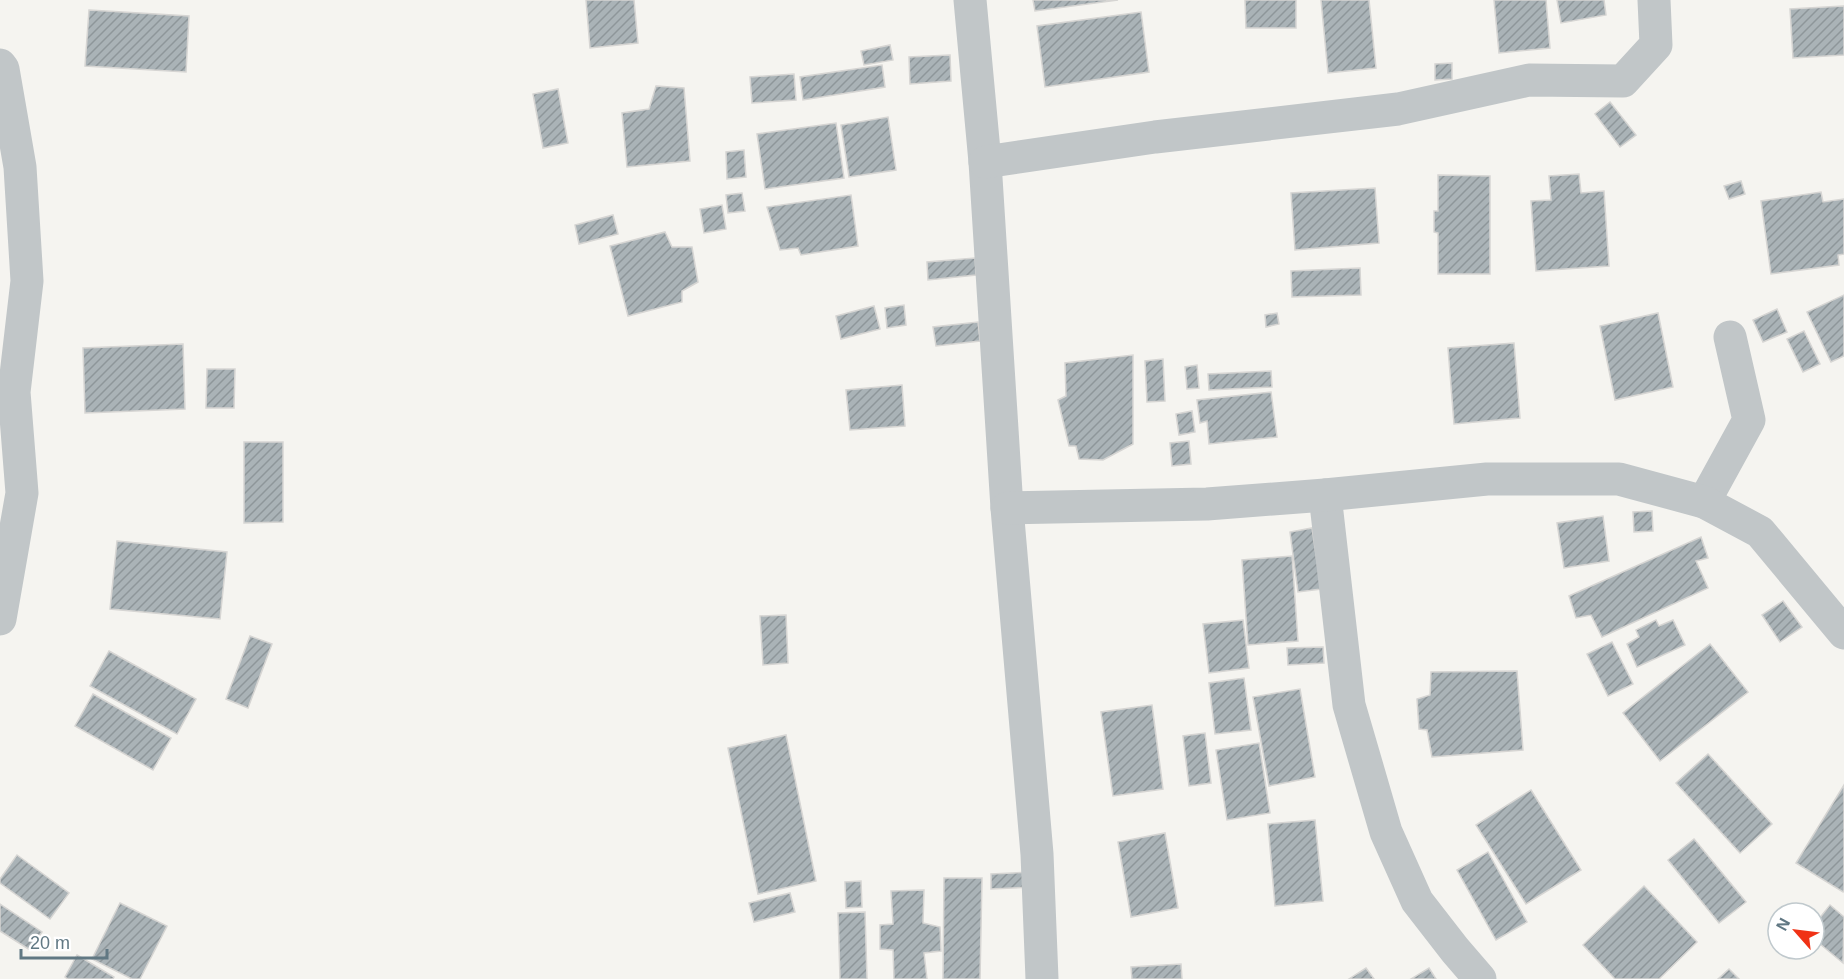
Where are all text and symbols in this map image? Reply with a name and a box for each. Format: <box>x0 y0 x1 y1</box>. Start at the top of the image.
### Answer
north arrow <box>1766 901 1826 961</box>
text: N <box>1773 915 1793 933</box>
scale bar <box>21 922 106 960</box>
text: 20 m <box>30 933 70 953</box>

